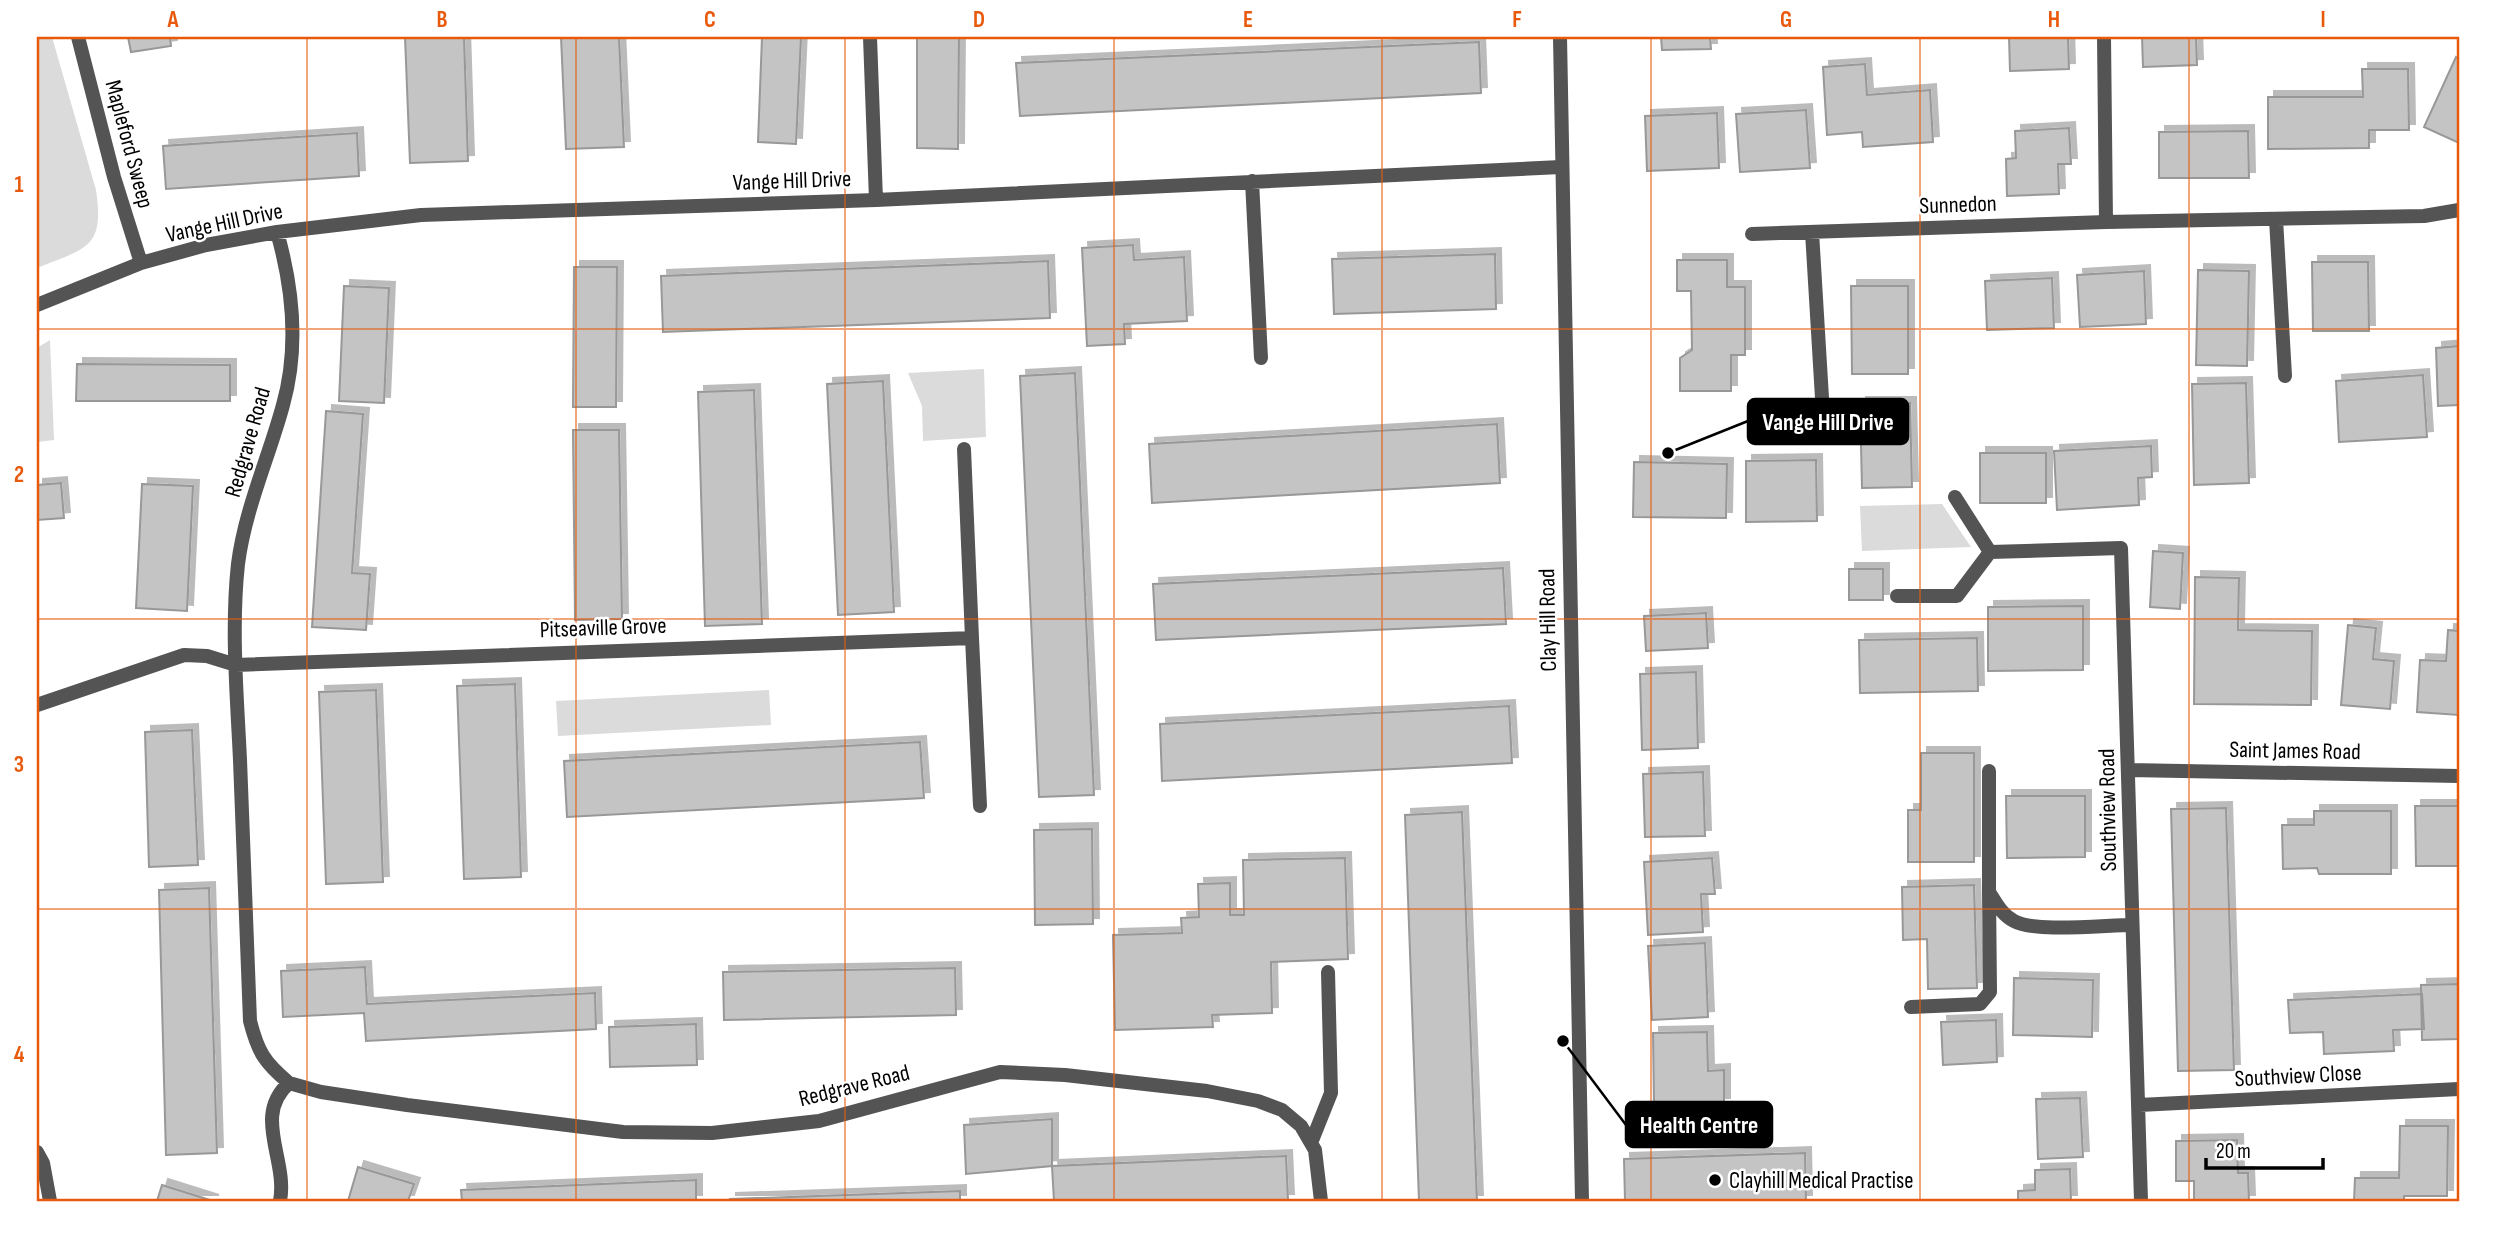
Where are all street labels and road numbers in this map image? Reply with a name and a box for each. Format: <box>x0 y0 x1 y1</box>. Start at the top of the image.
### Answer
street label: Mapleford Sweep <box>99 77 160 211</box>
street label: Vange Hill Drive <box>732 165 852 197</box>
street label: Sunnedon <box>1919 190 1997 220</box>
street label: Vange Hill Drive <box>163 197 285 249</box>
street label: Redgrave Road <box>219 384 277 501</box>
street label: Clay Hill Road <box>1533 568 1563 672</box>
street label: Pitseaville Grove <box>539 612 667 644</box>
street label: Saint James Road <box>2229 736 2361 766</box>
street label: Southview Road <box>2093 748 2123 872</box>
street label: Redgrave Road <box>796 1059 913 1113</box>
street label: Southview Close <box>2234 1059 2362 1093</box>

